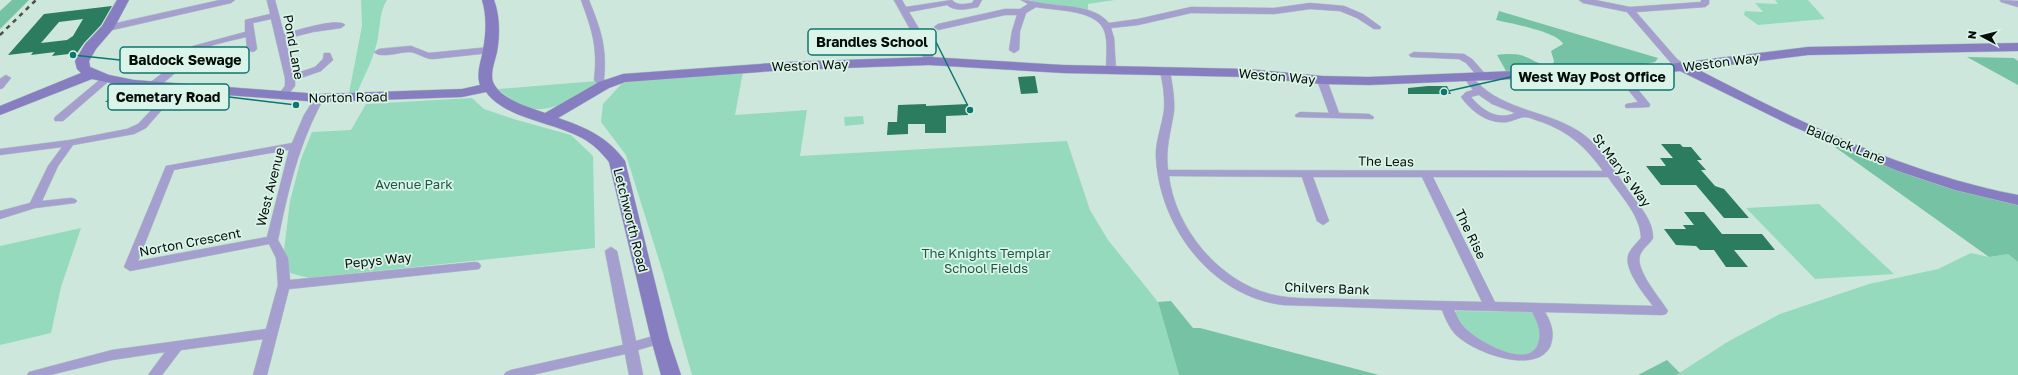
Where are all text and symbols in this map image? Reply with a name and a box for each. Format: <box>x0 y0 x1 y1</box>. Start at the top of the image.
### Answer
street label: Pond Lane <box>280 13 308 81</box>
north arrow <box>1962 16 2002 56</box>
callout: Brandles School <box>808 29 936 55</box>
text: N <box>1965 30 1979 40</box>
text: Brandles School <box>816 33 928 50</box>
callout: Baldock Sewage <box>120 47 249 73</box>
street label: Weston Way <box>1682 49 1761 75</box>
text: Baldock Sewage <box>128 51 242 68</box>
street label: Weston Way <box>771 56 849 74</box>
callout: West Way Post Office <box>1511 64 1674 90</box>
street label: Weston Way <box>1238 65 1317 87</box>
text: West Way Post Office <box>1518 68 1666 85</box>
callout: Cemetary Road <box>108 84 229 110</box>
text: Cemetary Road <box>116 88 220 105</box>
street label: Norton Road <box>308 88 388 106</box>
street label: Baldock Lane <box>1804 121 1888 167</box>
street label: St Mary's Way <box>1589 130 1655 210</box>
street label: West Avenue <box>252 146 288 228</box>
street label: The Leas <box>1358 153 1414 169</box>
street label: Letchworth Road <box>610 166 652 274</box>
park label: Avenue Park <box>375 176 453 192</box>
street label: The Rise <box>1452 206 1490 262</box>
street label: Norton Crescent <box>138 224 242 260</box>
park label: The Knights Templar School Fields <box>922 245 1051 276</box>
street label: Pepys Way <box>344 248 413 271</box>
street label: Chilvers Bank <box>1284 279 1371 298</box>

